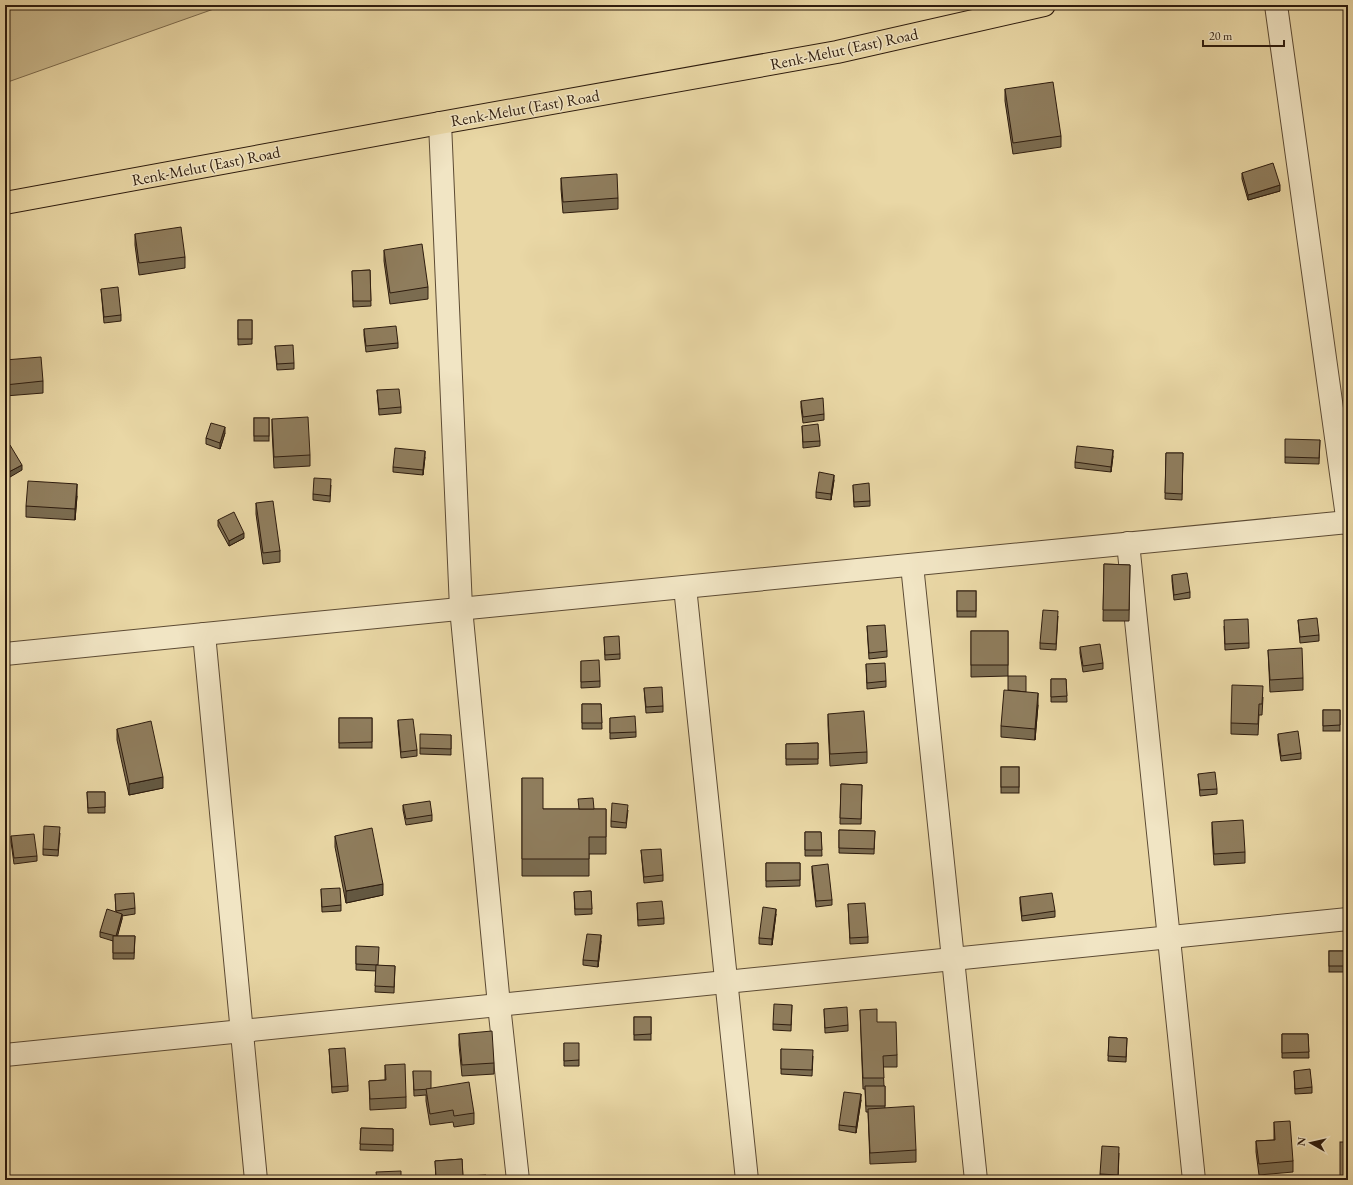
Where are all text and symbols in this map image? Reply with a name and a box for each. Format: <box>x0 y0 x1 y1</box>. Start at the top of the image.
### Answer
scale bar <box>1203 22 1284 48</box>
street label: Renk-Melut (East) Road <box>768 23 921 75</box>
text: 20 m <box>1209 28 1233 44</box>
street label: Renk-Melut (East) Road <box>449 84 602 131</box>
street label: Renk-Melut (East) Road <box>130 141 283 191</box>
north arrow <box>1291 1123 1331 1163</box>
text: N <box>1294 1136 1309 1147</box>

